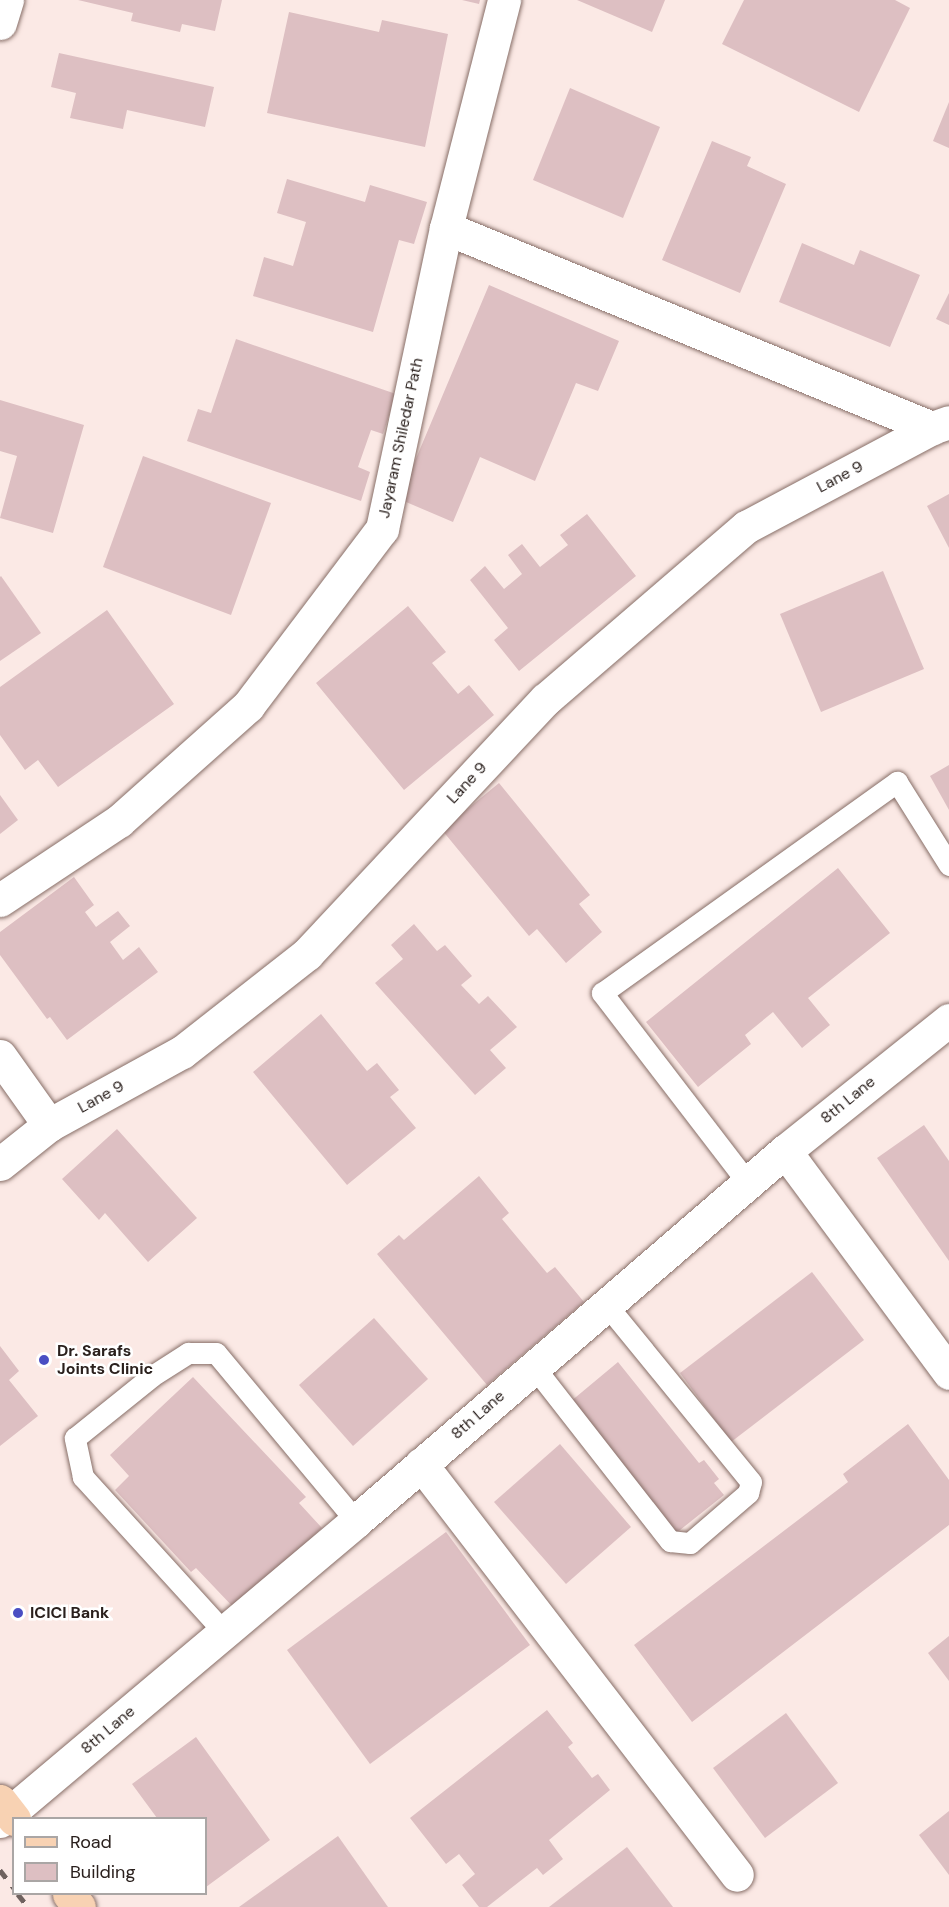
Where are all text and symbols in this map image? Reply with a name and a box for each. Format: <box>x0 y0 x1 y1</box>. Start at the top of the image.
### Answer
street label: Jayaram Shiledar Path <box>375 356 427 520</box>
street label: Lane 9 <box>814 457 866 497</box>
street label: Lane 9 <box>443 758 491 808</box>
street label: 8th Lane <box>817 1072 879 1128</box>
street label: Lane 9 <box>75 1077 127 1117</box>
place label: Dr. Sarafs Joints Clinic <box>57 1341 153 1379</box>
marker: Dr. Sarafs Joints Clinic <box>35 1351 53 1369</box>
street label: 8th Lane <box>447 1386 509 1444</box>
place label: ICICI Bank <box>30 1603 109 1623</box>
marker: ICICI Bank <box>11 1606 25 1620</box>
street label: 8th Lane <box>77 1702 139 1758</box>
legend <box>12 1817 207 1895</box>
text: Road <box>70 1830 112 1854</box>
text: Building <box>70 1860 135 1884</box>

